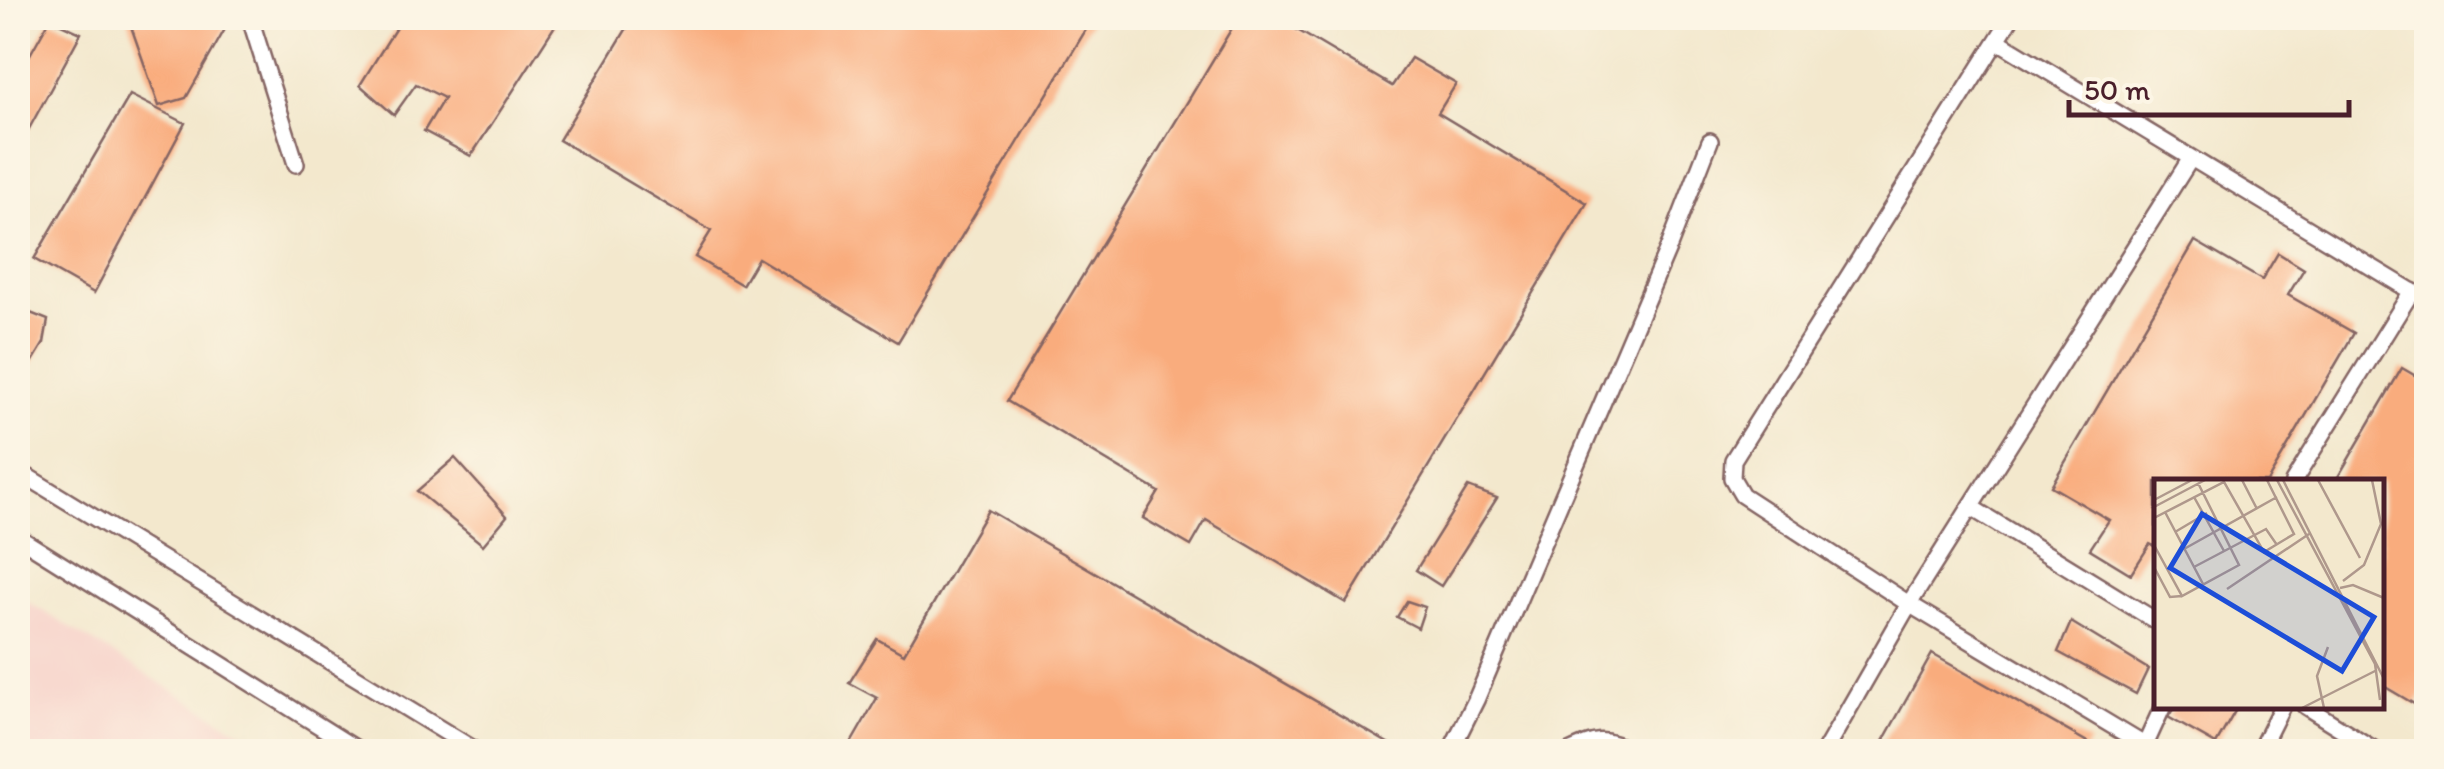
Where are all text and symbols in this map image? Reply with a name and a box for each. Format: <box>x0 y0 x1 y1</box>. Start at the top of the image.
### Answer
scale bar <box>2069 55 2349 117</box>
text: 50 m <box>2084 71 2150 108</box>
inset map <box>2154 479 2384 709</box>

